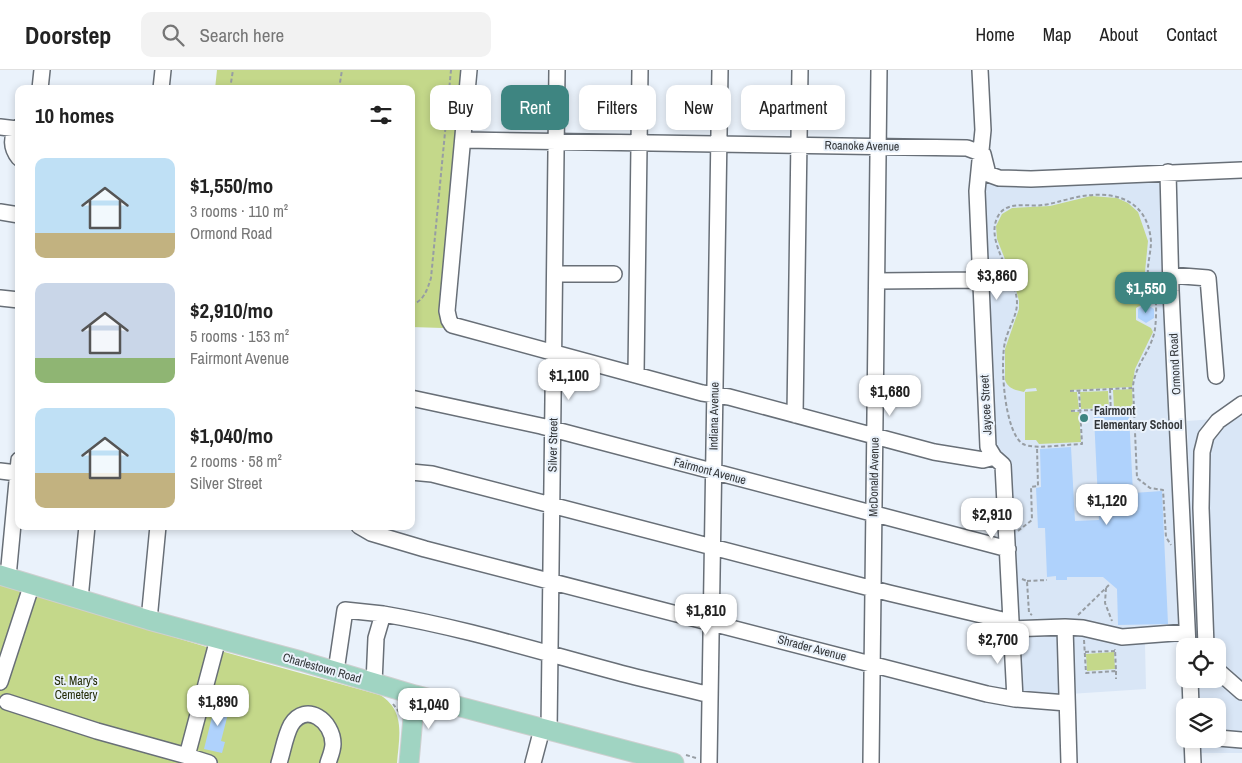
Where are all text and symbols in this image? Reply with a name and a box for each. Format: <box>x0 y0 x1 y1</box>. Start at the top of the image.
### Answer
search box <box>141 12 491 57</box>
text: Doorstep <box>25 19 111 51</box>
icon: search <box>159 21 187 49</box>
text: Search here <box>199 22 284 48</box>
text: Home <box>975 22 1015 47</box>
text: Map <box>1043 22 1072 47</box>
text: About <box>1100 22 1138 47</box>
text: Contact <box>1166 22 1217 47</box>
chip: Buy <box>430 85 491 130</box>
chip: Rent <box>501 85 569 130</box>
chip: Filters <box>579 85 656 130</box>
chip: New <box>666 85 731 130</box>
chip: Apartment <box>741 85 845 130</box>
text: 10 homes <box>35 101 114 130</box>
icon: filters <box>367 101 395 129</box>
street label: Roanoke Avenue <box>824 137 900 155</box>
text: $1,550/mo <box>190 171 273 200</box>
icon: home <box>75 178 135 238</box>
text: 3 rooms · 110 m² <box>190 200 288 222</box>
text: Ormond Road <box>190 222 272 244</box>
pin: $3,860 <box>956 258 1038 301</box>
text: $3,860 <box>977 264 1017 286</box>
pin: $1,550 <box>1105 272 1187 314</box>
text: $1,550 <box>1126 277 1166 299</box>
text: $2,910/mo <box>190 296 273 325</box>
icon: home <box>75 303 135 363</box>
text: 5 rooms · 153 m² <box>190 325 289 347</box>
street label: Ormond Road <box>1165 333 1185 395</box>
text: Fairmont Avenue <box>190 347 289 369</box>
pin: $1,100 <box>528 358 610 401</box>
text: $1,100 <box>549 364 589 386</box>
pin: $1,680 <box>849 374 931 417</box>
street label: Jaycee Street <box>976 374 996 435</box>
text: $1,680 <box>870 380 910 402</box>
street label: Indiana Avenue <box>705 382 723 450</box>
place label: Fairmont Elementary School <box>1094 403 1183 433</box>
marker: Fairmont Elementary School <box>1078 412 1090 424</box>
street label: Silver Street <box>545 418 561 472</box>
text: $1,040/mo <box>190 421 273 450</box>
icon: home <box>75 428 135 488</box>
street label: McDonald Avenue <box>865 437 883 517</box>
text: 2 rooms · 58 m² <box>190 450 282 472</box>
street label: Fairmont Avenue <box>672 454 748 488</box>
text: Silver Street <box>190 472 262 494</box>
pin: $1,120 <box>1066 484 1148 526</box>
text: $1,120 <box>1087 489 1127 511</box>
pin: $2,910 <box>951 498 1033 540</box>
text: $2,910 <box>972 503 1012 525</box>
pin: $1,810 <box>665 594 747 636</box>
text: $1,810 <box>686 599 726 621</box>
pin: $2,700 <box>957 622 1039 665</box>
text: $2,700 <box>978 628 1018 650</box>
street label: Shrader Avenue <box>776 631 848 665</box>
map controls <box>1176 638 1226 748</box>
button: locate <box>1176 638 1226 688</box>
street label: Charlestown Road <box>281 649 363 687</box>
park label: St. Mary's Cemetery <box>54 673 98 703</box>
pin: $1,890 <box>177 684 259 727</box>
pin: $1,040 <box>388 688 470 730</box>
text: $1,890 <box>198 690 238 712</box>
text: $1,040 <box>409 693 449 715</box>
button: layers <box>1176 698 1226 748</box>

